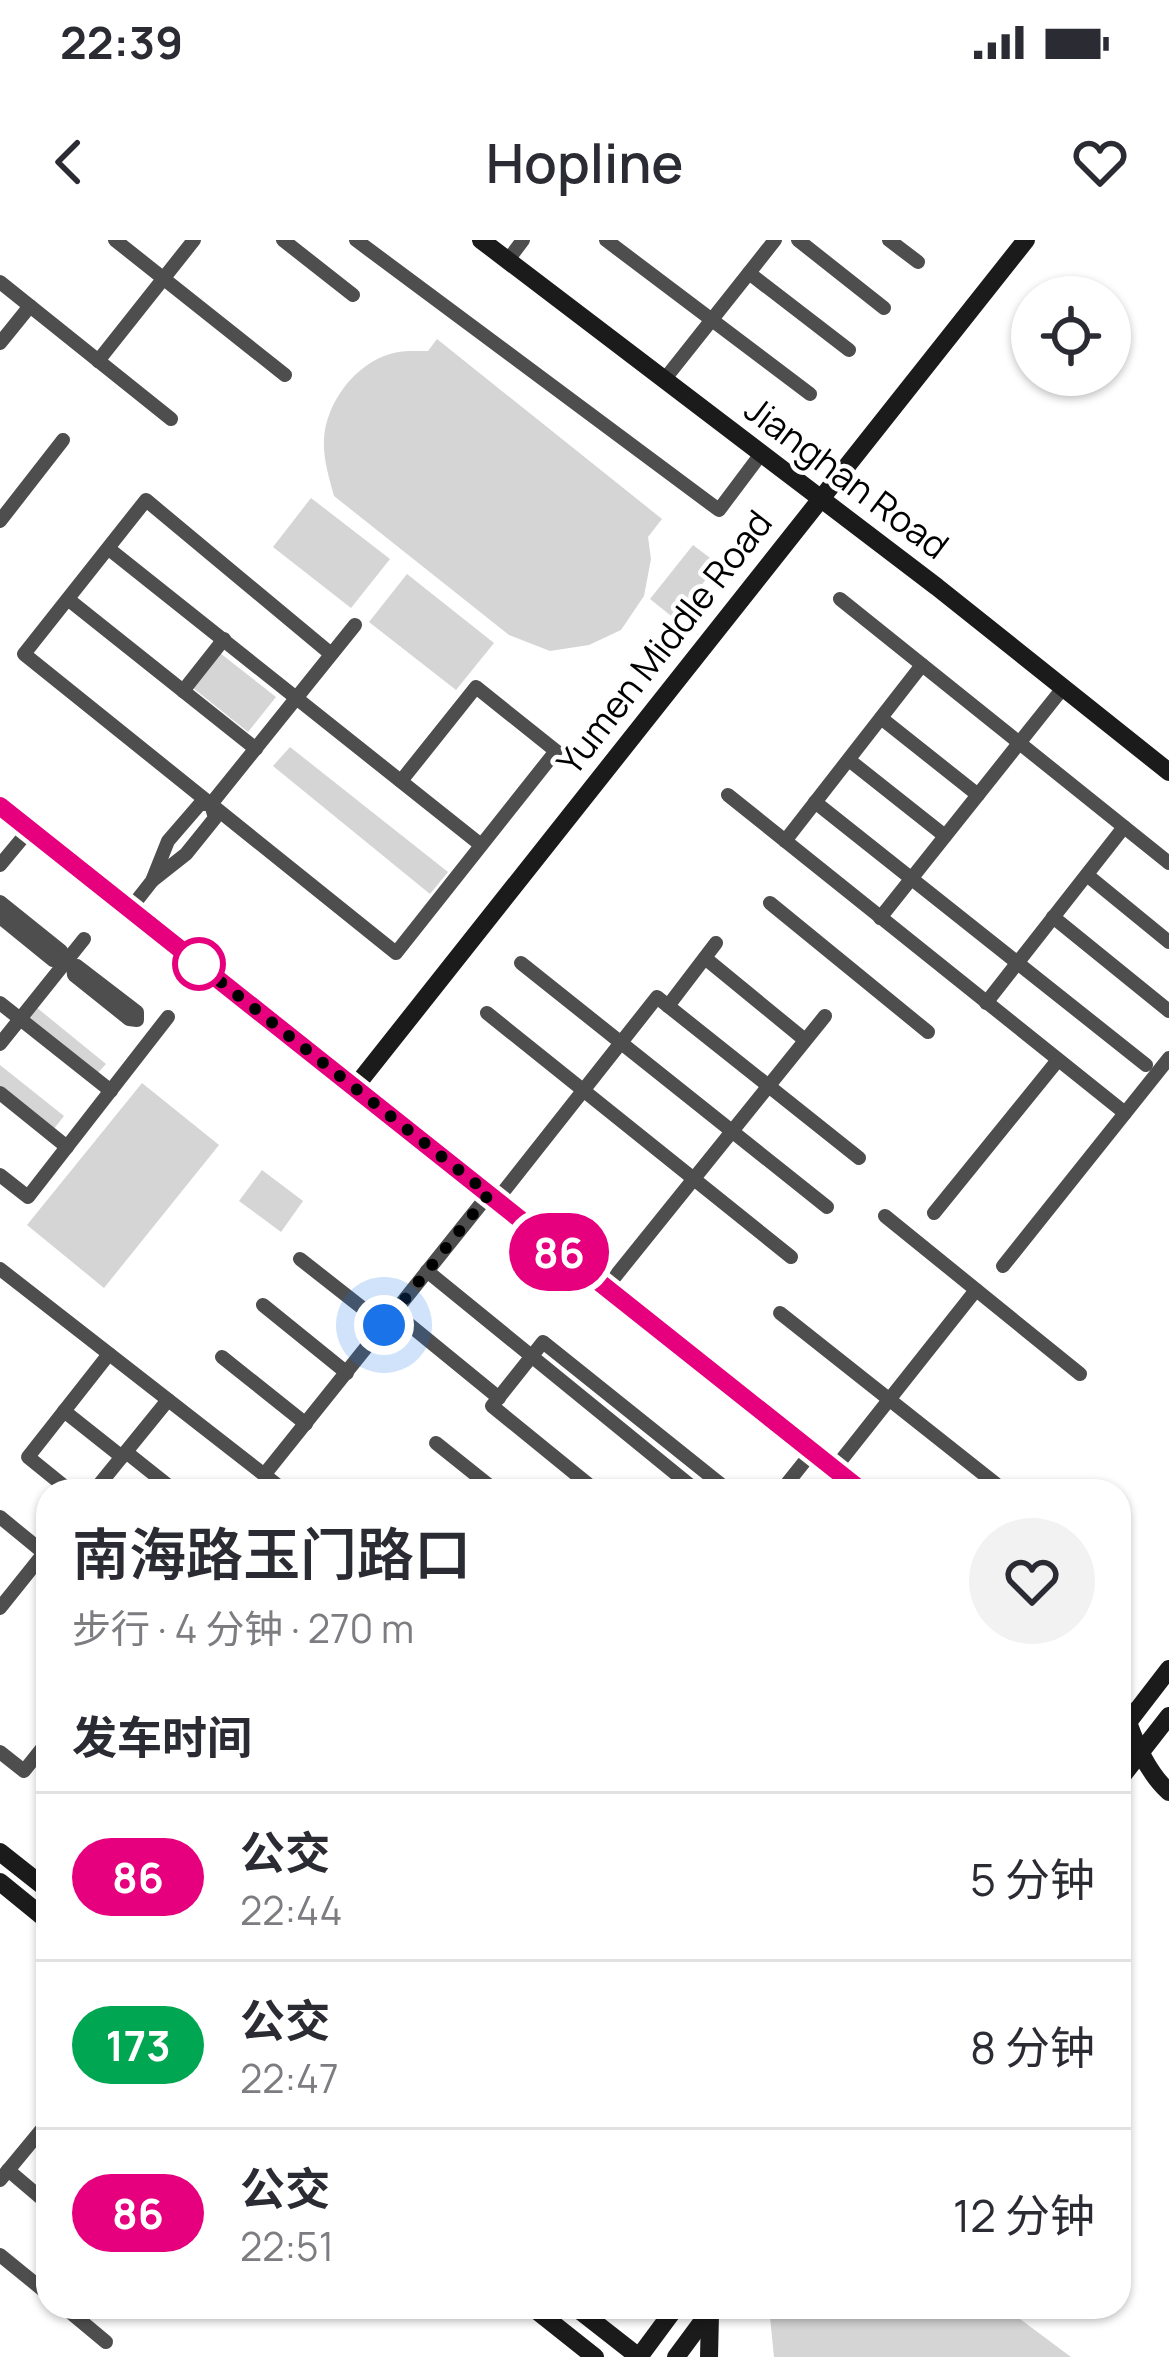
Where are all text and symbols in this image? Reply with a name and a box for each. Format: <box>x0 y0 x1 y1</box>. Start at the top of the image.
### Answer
text: 22:39 <box>60 11 183 73</box>
text: Hopline <box>486 125 683 199</box>
icon: back <box>36 129 102 195</box>
icon: heart <box>1067 129 1133 195</box>
map controls <box>1011 276 1131 396</box>
button: locate <box>1011 276 1131 396</box>
street label: Jianghan Road <box>735 384 959 570</box>
street label: Yumen Middle Road <box>545 500 783 784</box>
unlabelled marker <box>174 939 224 989</box>
line badge: 86 <box>505 1213 613 1291</box>
text: 86 <box>533 1223 585 1281</box>
your location <box>354 1295 414 1355</box>
text: 南海路玉门路口 <box>72 1514 471 1592</box>
button: heart <box>969 1518 1095 1644</box>
text: 步行 · 4 分钟 · 270 m <box>72 1601 414 1655</box>
text: 发车时间 <box>72 1706 252 1768</box>
text: 公交 <box>240 1821 330 1883</box>
text: 86 <box>112 1848 164 1906</box>
text: 5 分钟 <box>970 1848 1095 1910</box>
text: 22:44 <box>240 1883 343 1937</box>
text: 公交 <box>240 1989 330 2051</box>
text: 173 <box>105 2016 171 2074</box>
text: 8 分钟 <box>970 2016 1095 2078</box>
text: 22:47 <box>240 2051 339 2105</box>
text: 公交 <box>240 2157 330 2219</box>
text: 86 <box>112 2184 164 2242</box>
text: 12 分钟 <box>953 2184 1095 2246</box>
text: 22:51 <box>240 2219 334 2273</box>

